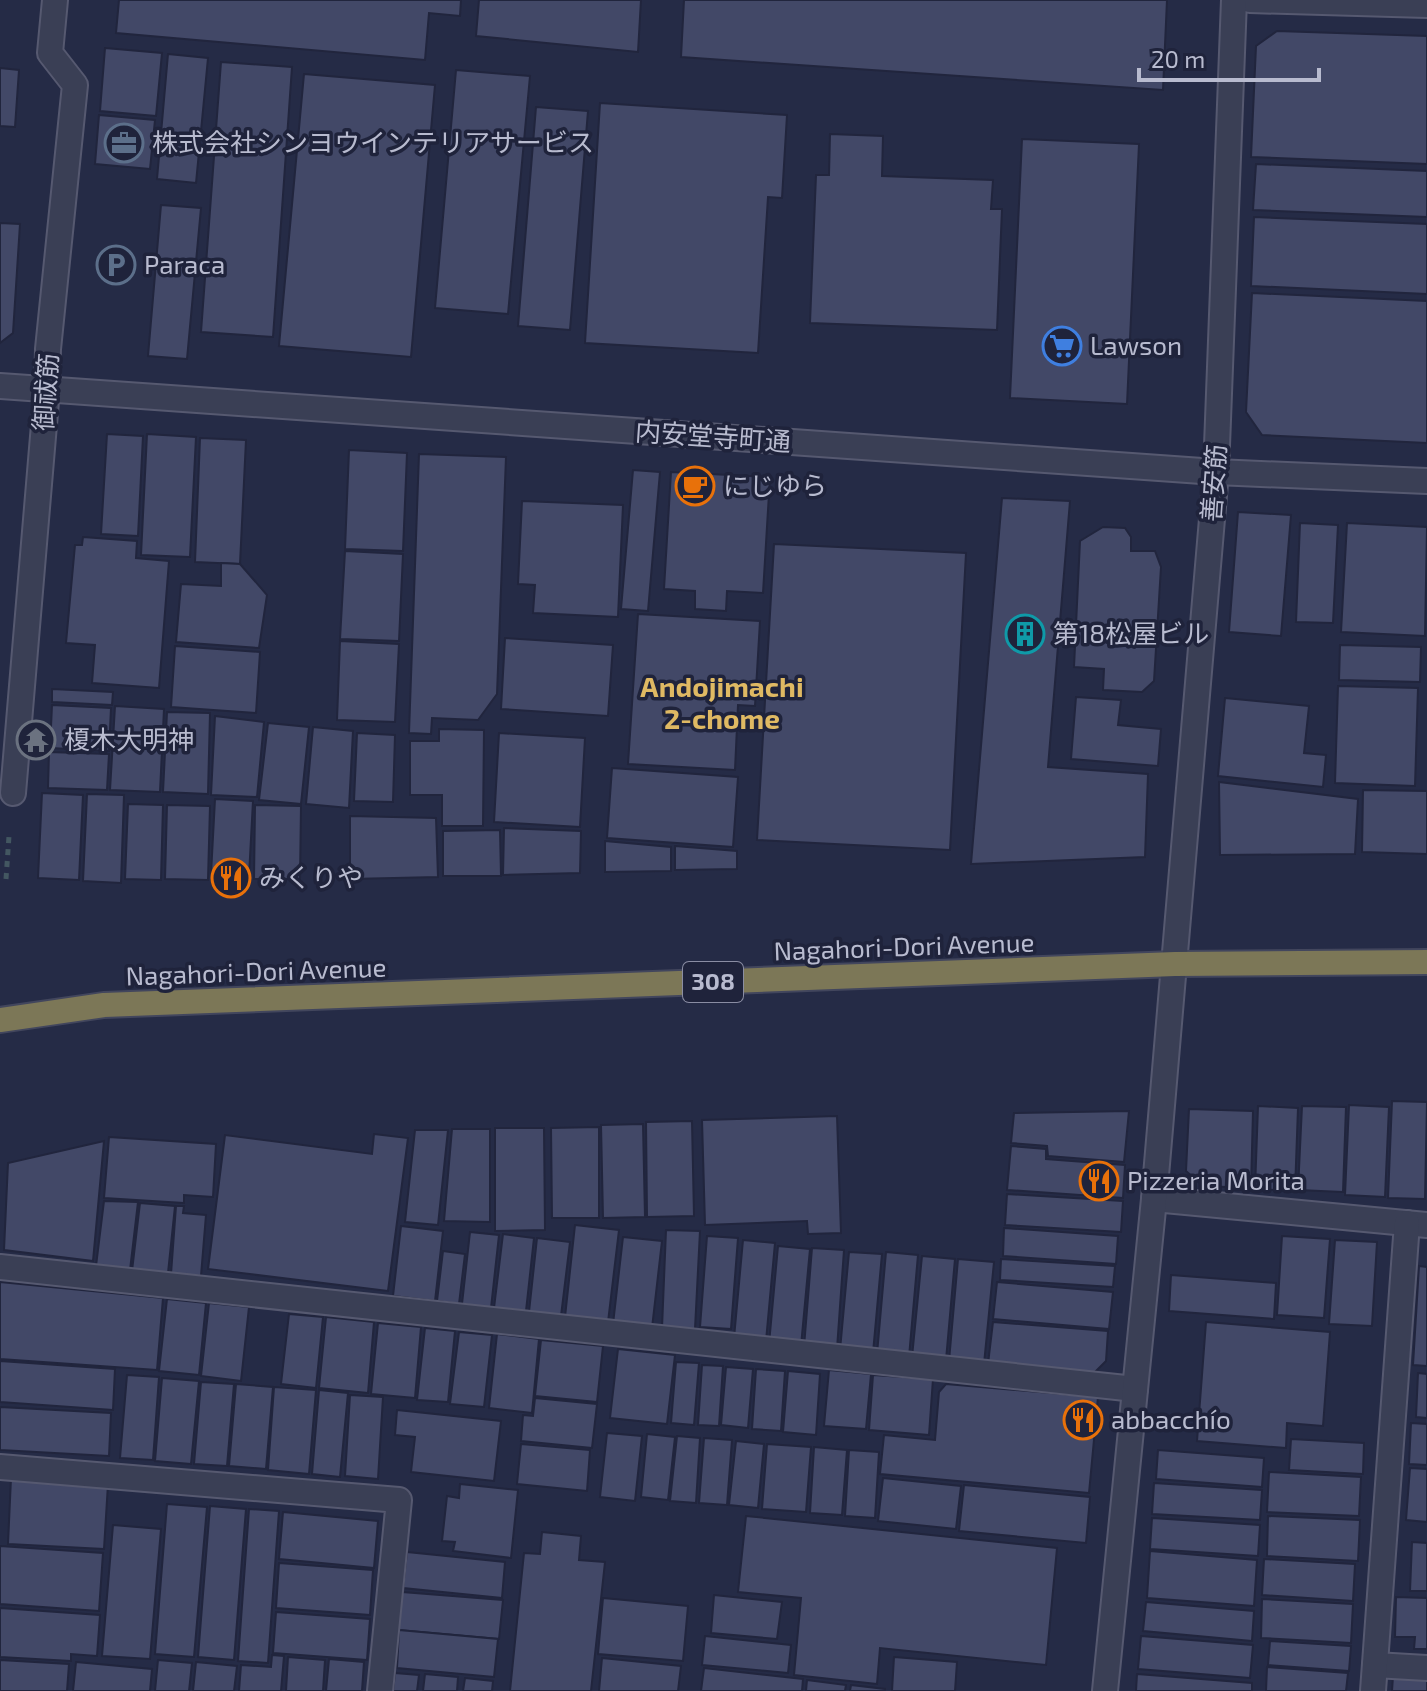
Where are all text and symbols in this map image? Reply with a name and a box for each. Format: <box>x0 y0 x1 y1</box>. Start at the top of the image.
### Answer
scale bar <box>1139 32 1319 82</box>
text: 20 m <box>1151 44 1205 73</box>
office icon: 株式会社シンヨウインテリアサービス <box>103 122 145 164</box>
place label: 株式会社シンヨウインテリアサービス <box>152 126 594 157</box>
parking icon: Paraca <box>95 244 137 286</box>
place label: Paraca <box>144 248 225 279</box>
supermarket icon: Lawson <box>1041 325 1083 367</box>
place label: Lawson <box>1090 329 1182 360</box>
street label: 御祓筋 <box>26 352 63 432</box>
street label: 内安堂寺町通 <box>634 415 792 456</box>
street label: 善安筋 <box>1194 443 1231 523</box>
cafe icon: にじゆら <box>674 465 716 507</box>
place label: にじゆら <box>723 469 827 500</box>
building icon: 第18松屋ビル <box>1004 613 1046 655</box>
place label: 第18松屋ビル <box>1053 617 1209 648</box>
district label: Andojimachi 2-chome <box>640 669 804 735</box>
temple icon: 榎木大明神 <box>15 719 57 761</box>
place label: 榎木大明神 <box>64 723 194 754</box>
restaurant icon: みくりや <box>210 857 252 899</box>
place label: みくりや <box>259 861 363 892</box>
street label: Nagahori-Dori Avenue <box>773 925 1035 966</box>
street label: Nagahori-Dori Avenue <box>125 950 387 991</box>
road number: 308 <box>683 962 743 1002</box>
restaurant icon: Pizzeria Morita <box>1078 1160 1120 1202</box>
place label: Pizzeria Morita <box>1127 1164 1305 1195</box>
restaurant icon: abbacchío <box>1062 1399 1104 1441</box>
place label: abbacchío <box>1111 1403 1231 1434</box>

